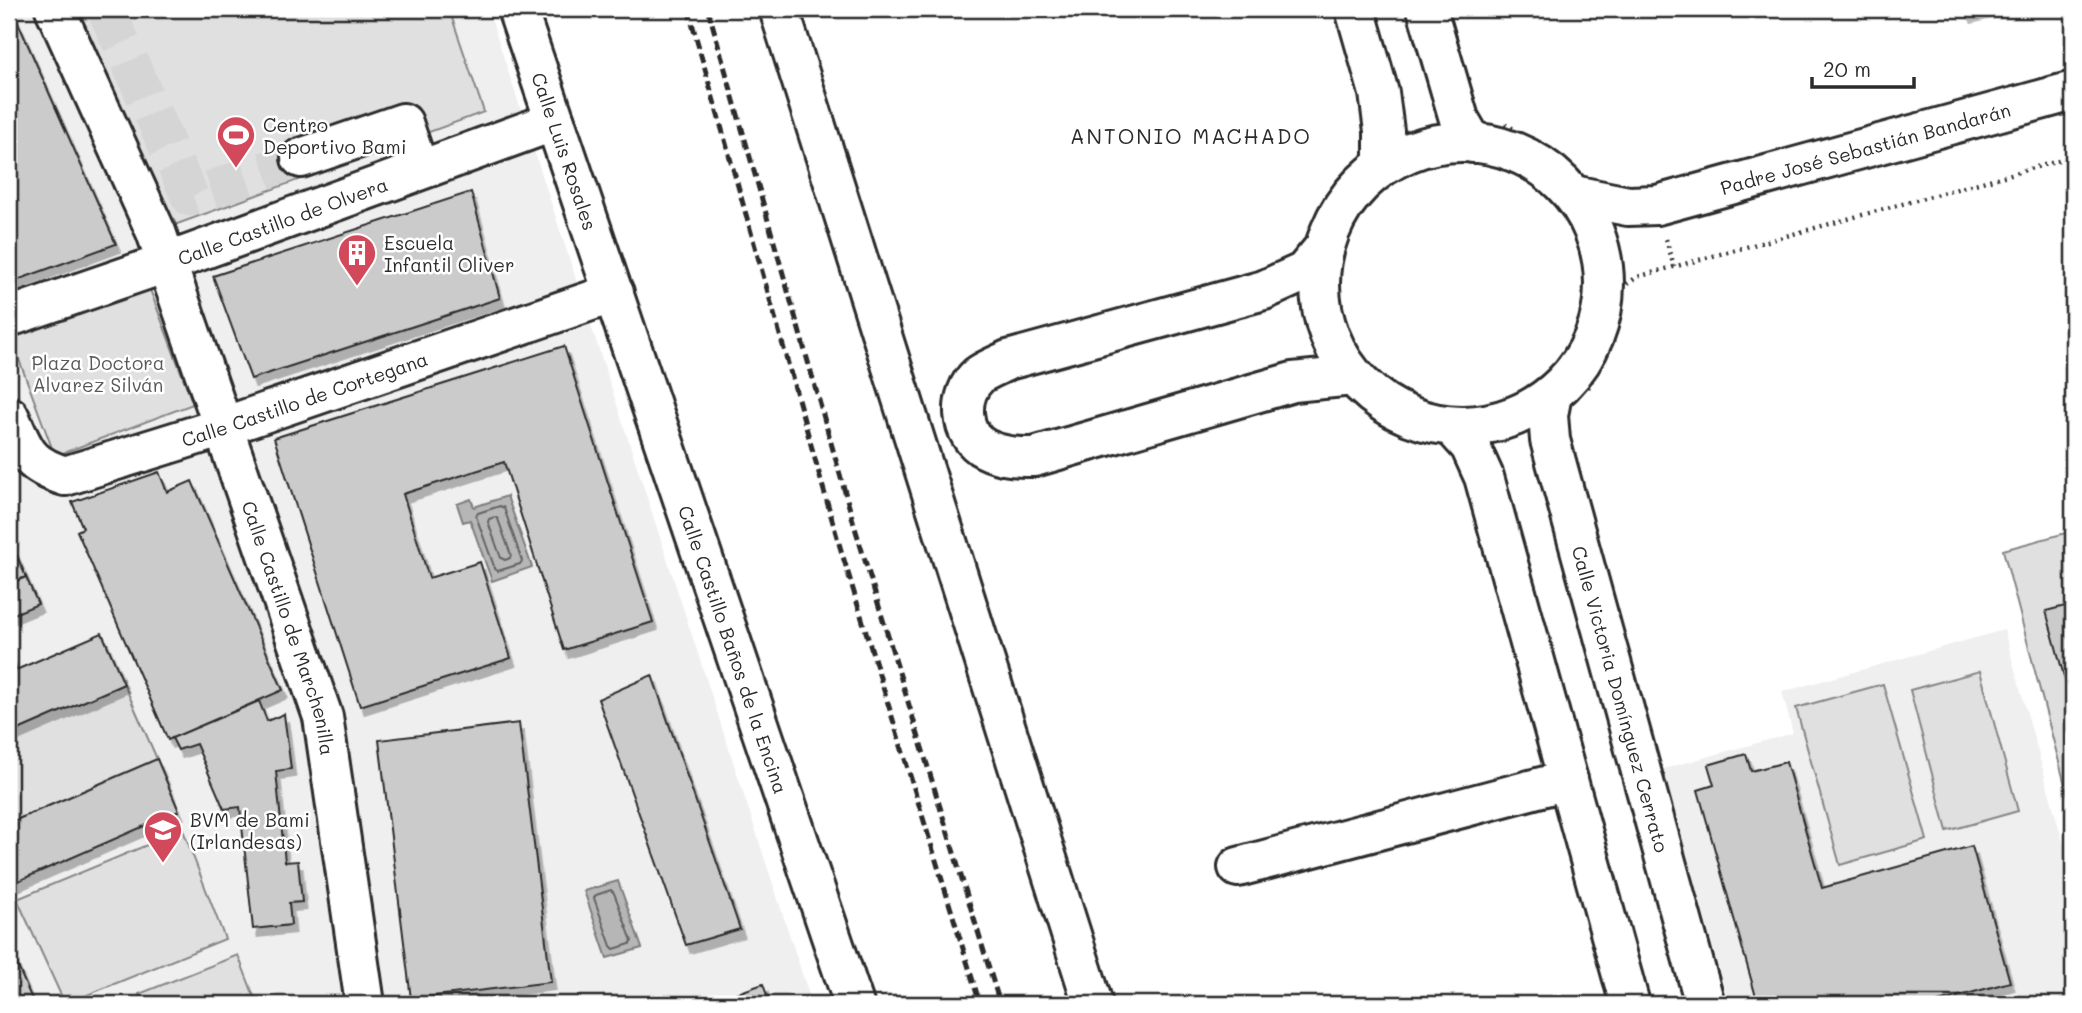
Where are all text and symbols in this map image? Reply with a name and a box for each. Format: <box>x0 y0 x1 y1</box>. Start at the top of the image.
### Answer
scale bar <box>1812 46 1914 90</box>
text: 20 m <box>1823 55 1871 82</box>
street label: Calle Luis Rosales <box>527 69 603 233</box>
street label: Padre José Sebastián Bandarán <box>1717 96 2013 200</box>
place label: Centro Deportivo Bami <box>263 112 407 159</box>
sports icon: Centro Deportivo Bami <box>215 114 257 169</box>
district label: ANTONIO MACHADO <box>1070 122 1312 149</box>
street label: Calle Castillo de Olvera <box>174 171 391 270</box>
place label: Escuela Infantil Oliver <box>384 230 515 277</box>
building icon: Escuela Infantil Oliver <box>336 232 378 287</box>
street label: Calle Castillo de Cortegana <box>178 345 431 452</box>
park label: Plaza Doctora Alvarez Silván <box>31 350 165 397</box>
street label: Calle Castillo de Marchenilla <box>237 497 341 757</box>
street label: Calle Castillo Baños de la Encina <box>673 502 794 797</box>
street label: Calle Victoria Domínguez Cerrato <box>1567 543 1675 855</box>
place label: BVM de Bami (Irlandesas) <box>190 807 310 854</box>
school or university icon: BVM de Bami (Irlandesas) <box>142 809 184 864</box>

